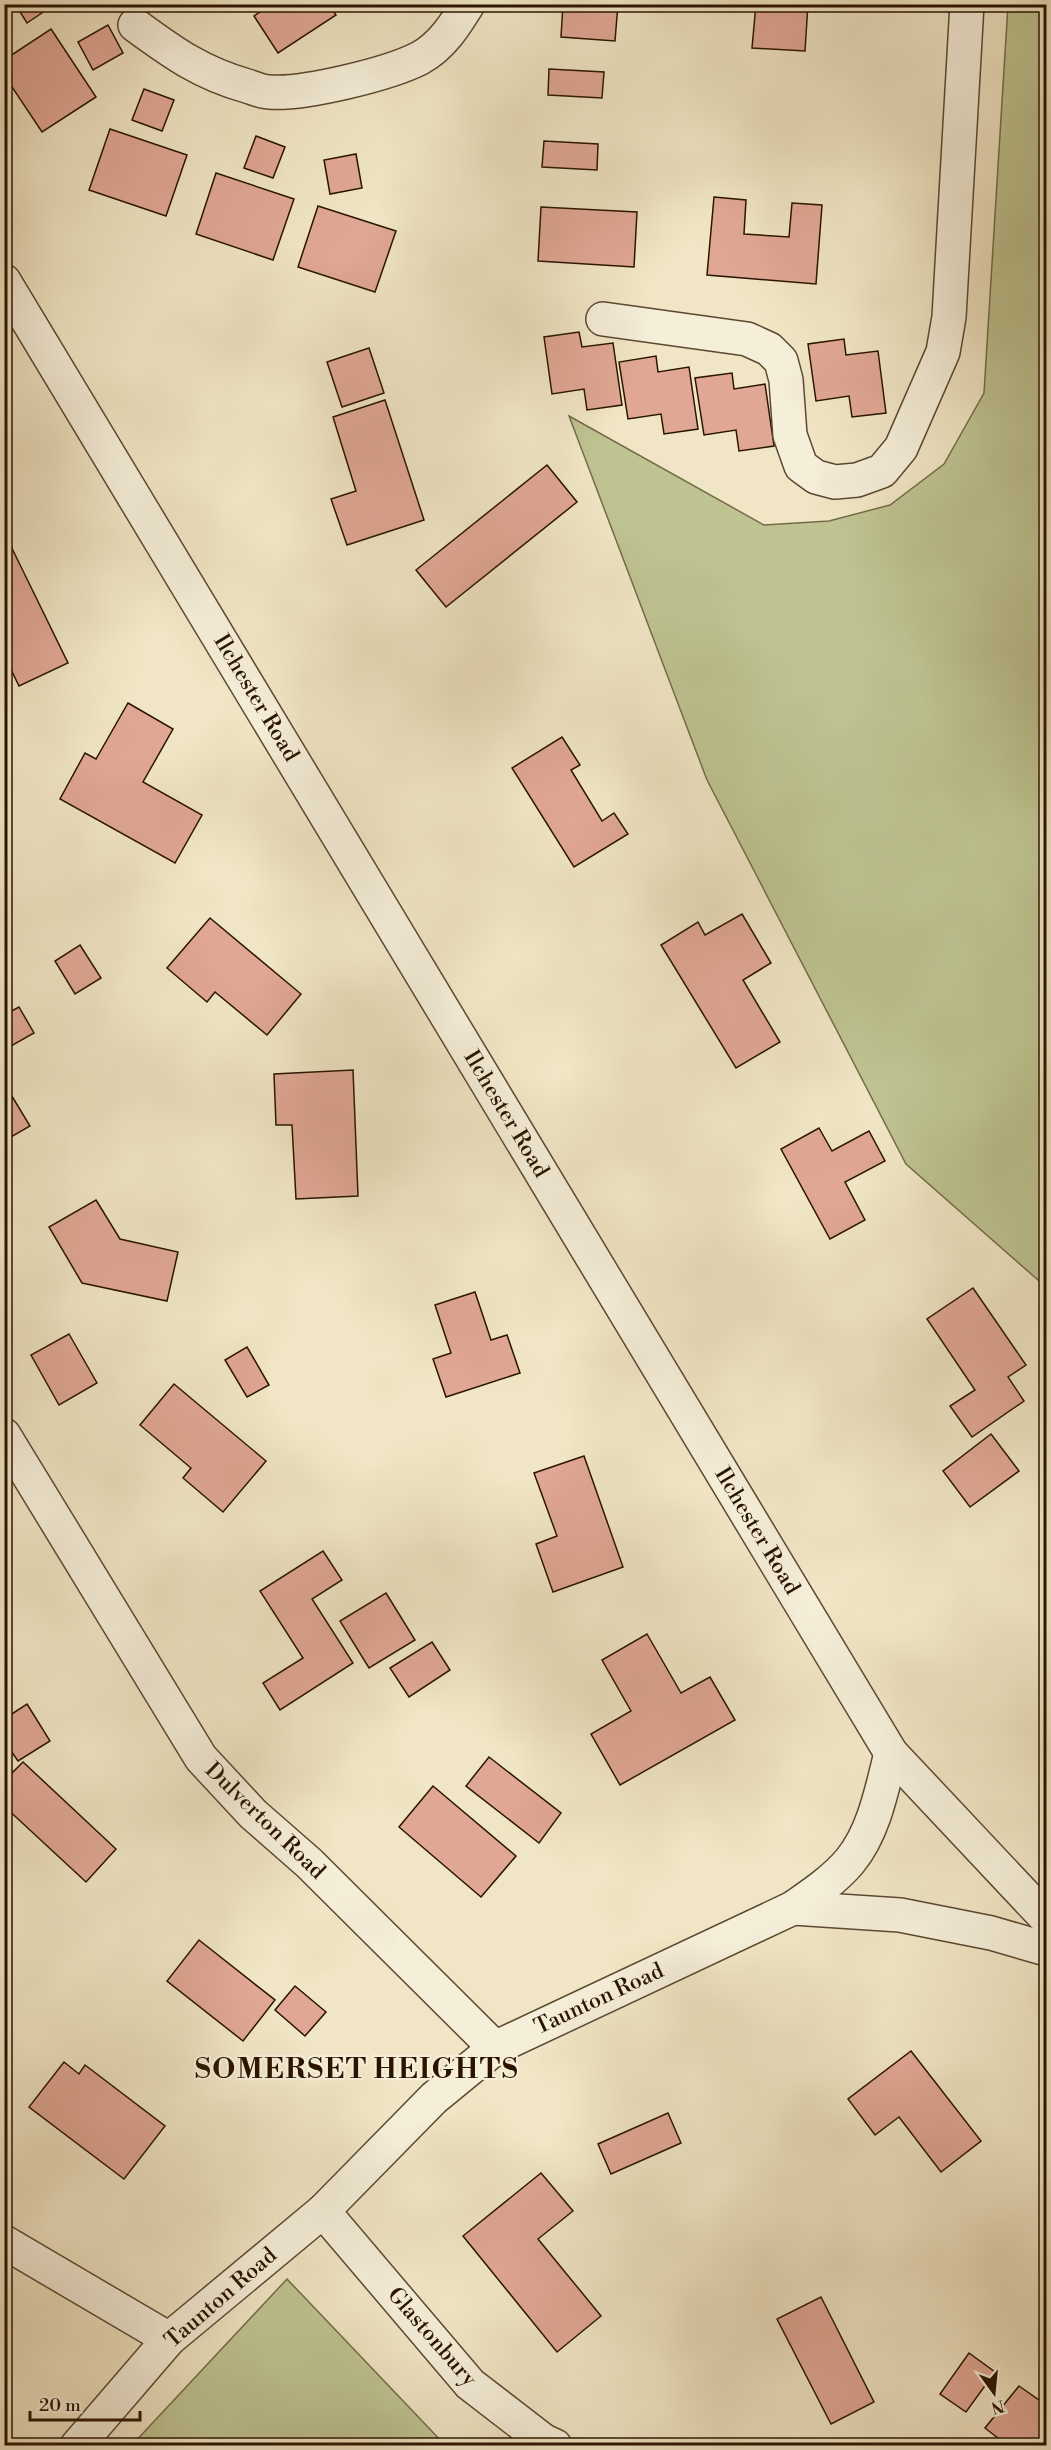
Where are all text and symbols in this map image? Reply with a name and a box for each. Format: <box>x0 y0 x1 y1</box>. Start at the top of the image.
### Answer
street label: Ilchester Road <box>207 629 305 767</box>
street label: Ilchester Road <box>457 1045 555 1183</box>
street label: Ilchester Road <box>708 1462 806 1600</box>
street label: Dulverton Road <box>199 1757 331 1885</box>
street label: Taunton Road <box>530 1957 668 2041</box>
district label: SOMERSET HEIGHTS <box>195 2052 519 2087</box>
street label: Taunton Road <box>159 2242 283 2354</box>
street label: Glastonbury <box>382 2282 483 2392</box>
north arrow <box>964 2363 1024 2423</box>
scale bar <box>30 2384 140 2422</box>
text: 20 m <box>39 2394 81 2417</box>
text: N <box>989 2395 1006 2418</box>

